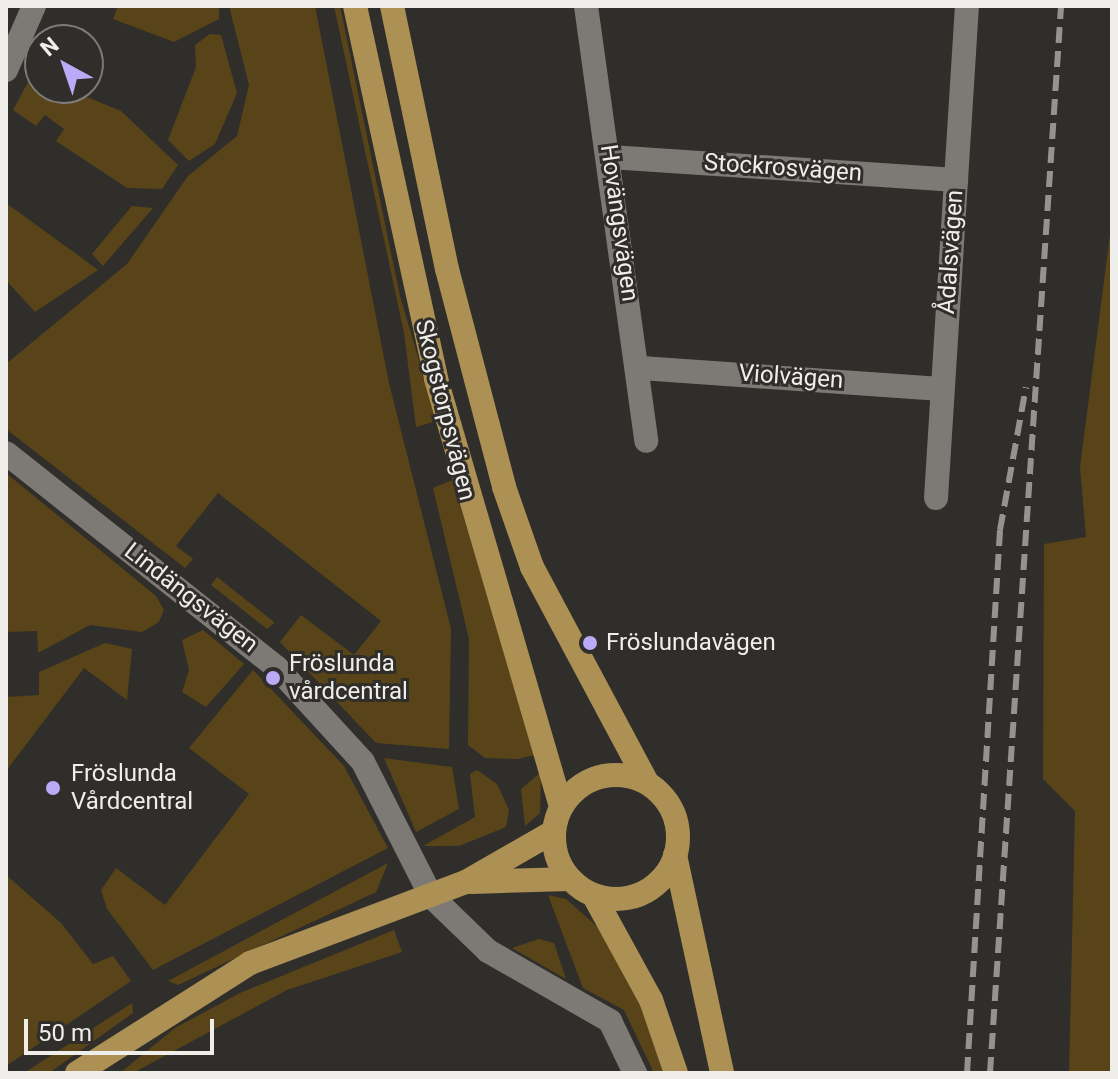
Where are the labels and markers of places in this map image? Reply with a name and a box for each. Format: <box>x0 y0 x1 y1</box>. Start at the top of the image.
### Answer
place label: Fröslundavägen <box>606 629 776 657</box>
marker: Fröslundavägen <box>581 634 599 652</box>
place label: Fröslunda vårdcentral <box>289 650 408 706</box>
marker: Fröslunda vårdcentral <box>264 669 282 687</box>
place label: Fröslunda Vårdcentral <box>71 760 193 816</box>
marker: Fröslunda Vårdcentral <box>42 777 64 799</box>

